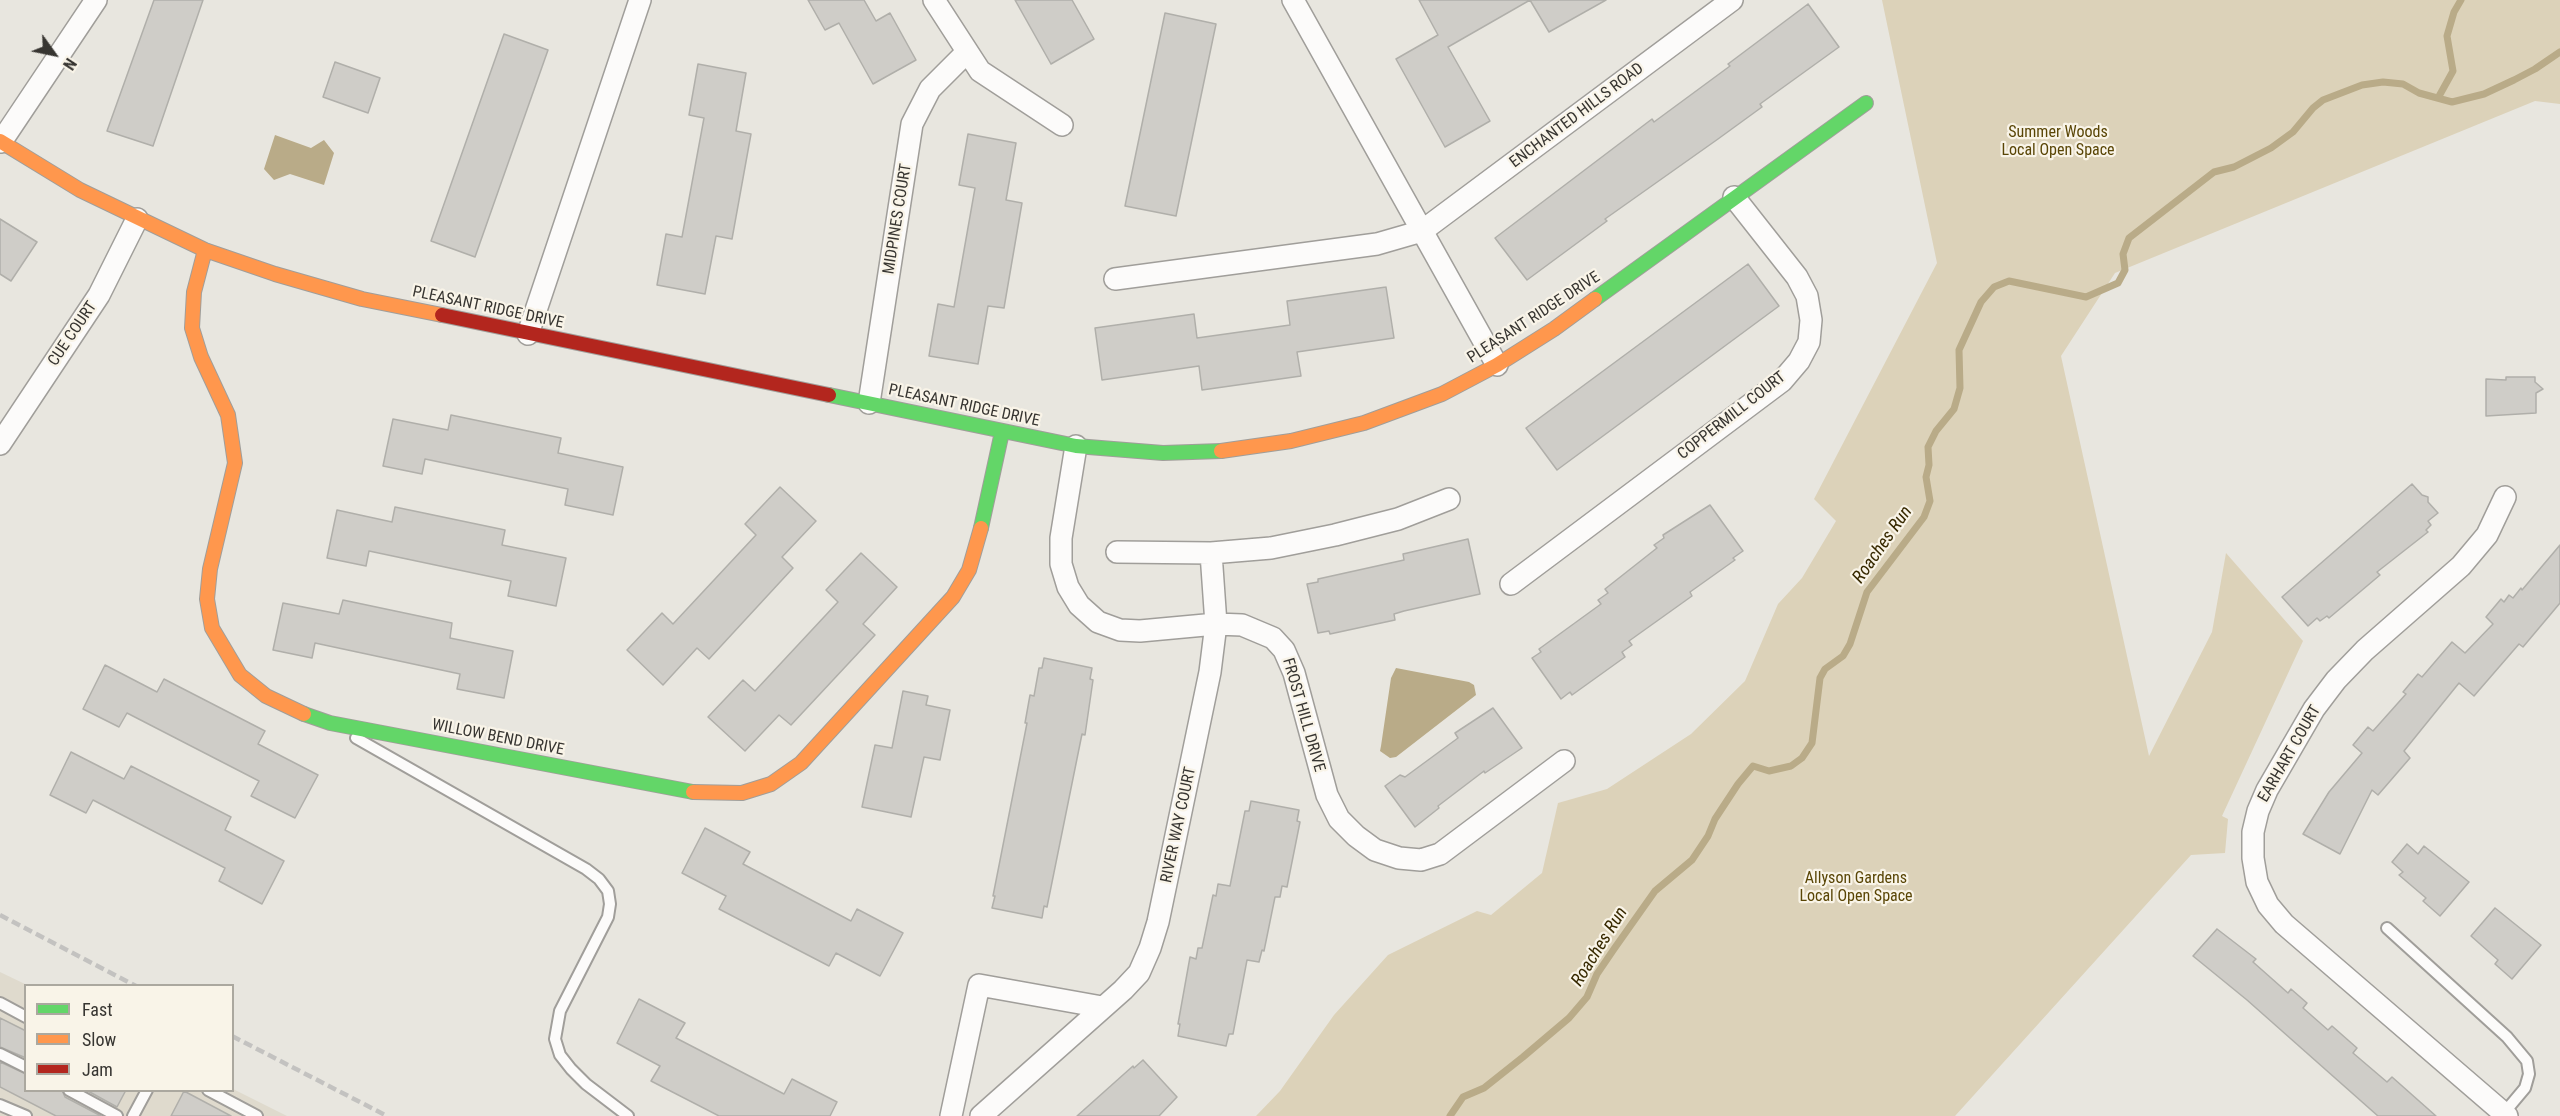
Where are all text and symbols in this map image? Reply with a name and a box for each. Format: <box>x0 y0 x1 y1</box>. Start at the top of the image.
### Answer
north arrow <box>24 24 84 84</box>
text: N <box>59 55 80 73</box>
street label: ENCHANTED HILLS ROAD <box>1506 59 1648 173</box>
park label: Summer Woods Local Open Space <box>2001 123 2115 161</box>
street label: MIDPINES COURT <box>880 162 916 276</box>
street label: PLEASANT RIDGE DRIVE <box>1464 268 1604 368</box>
street label: PLEASANT RIDGE DRIVE <box>411 283 565 333</box>
street label: CUE COURT <box>44 298 102 370</box>
street label: COPPERMILL COURT <box>1674 368 1790 464</box>
street label: PLEASANT RIDGE DRIVE <box>887 381 1041 431</box>
water label: Roaches Run <box>1849 502 1917 588</box>
street label: FROST HILL DRIVE <box>1278 656 1328 774</box>
street label: EARHART COURT <box>2255 702 2325 806</box>
street label: WILLOW BEND DRIVE <box>430 716 566 760</box>
street label: RIVER WAY COURT <box>1157 765 1201 885</box>
park label: Allyson Gardens Local Open Space <box>1799 869 1913 907</box>
water label: Roaches Run <box>1567 903 1633 991</box>
legend <box>24 984 234 1092</box>
text: Fast <box>82 999 113 1020</box>
text: Slow <box>82 1029 116 1050</box>
text: Jam <box>82 1059 113 1080</box>

